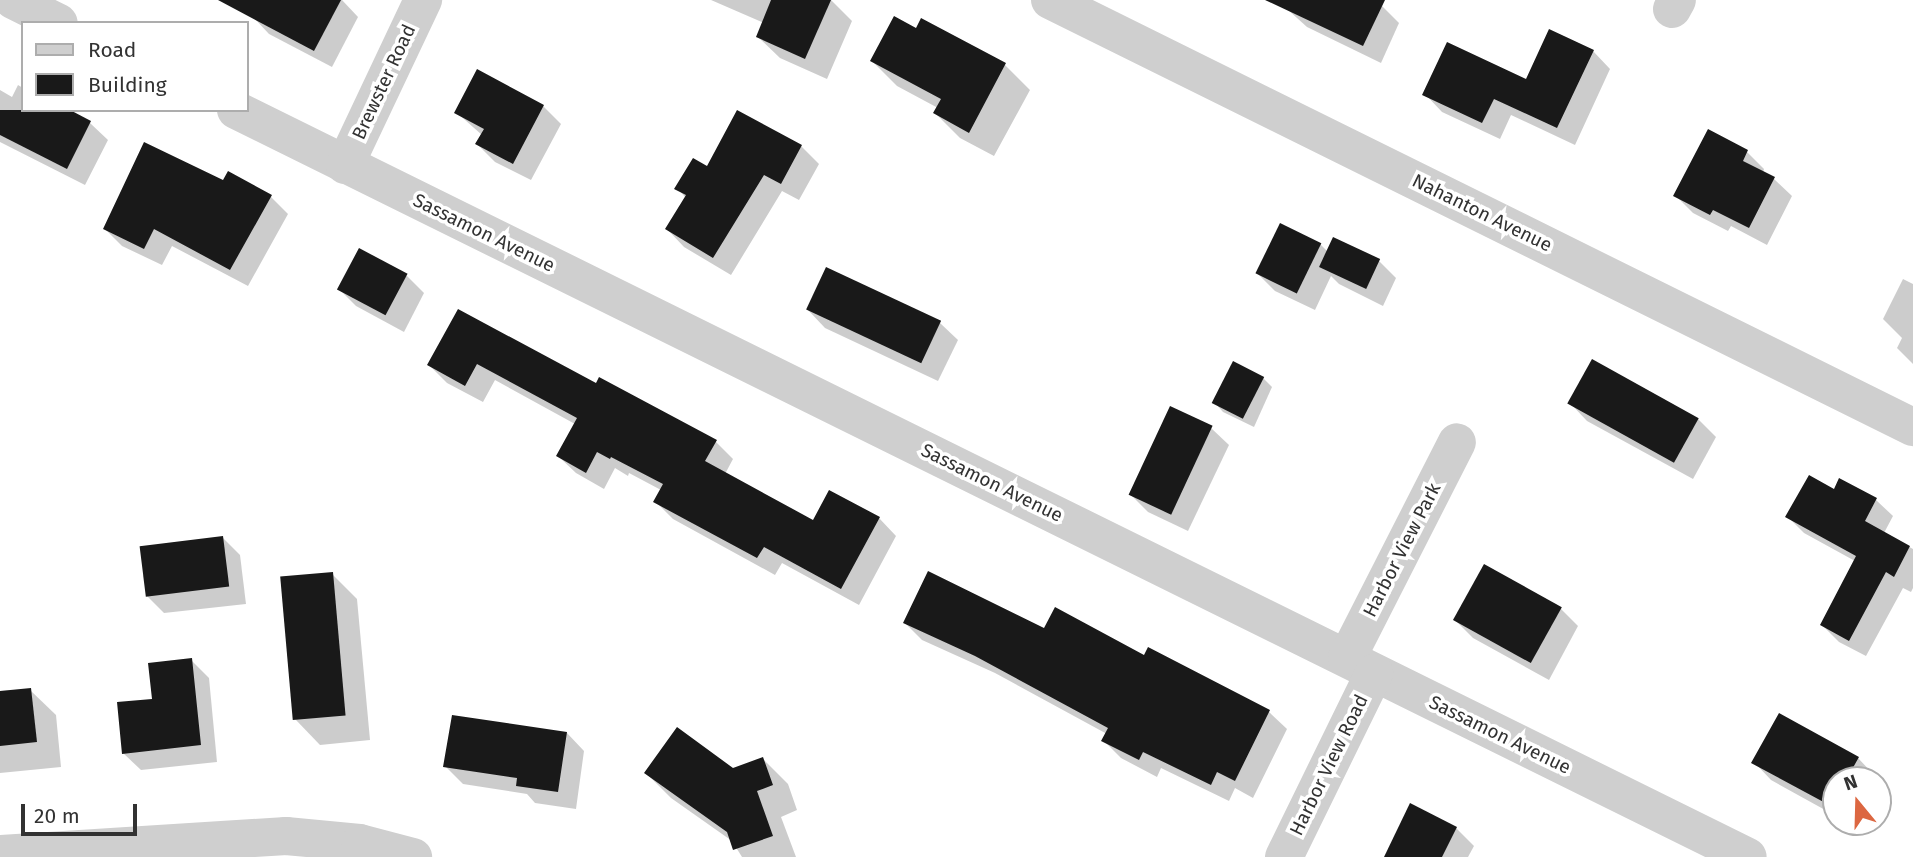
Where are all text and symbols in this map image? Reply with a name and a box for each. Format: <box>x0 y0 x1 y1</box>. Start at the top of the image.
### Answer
legend <box>21 21 248 112</box>
street label: Brewster Road <box>347 21 421 143</box>
text: Road <box>88 37 136 63</box>
text: Building <box>88 72 167 98</box>
street label: Nahanton Avenue <box>1408 169 1556 257</box>
street label: Sassamon Avenue <box>409 189 559 277</box>
street label: Sassamon Avenue <box>917 439 1067 527</box>
street label: Harbor View Park <box>1358 479 1446 621</box>
street label: Harbor View Road <box>1285 691 1373 839</box>
street label: Sassamon Avenue <box>1425 691 1575 779</box>
north arrow <box>1822 766 1892 836</box>
text: N <box>1841 770 1860 795</box>
scale bar <box>24 790 140 834</box>
text: 20 m <box>34 803 80 829</box>

